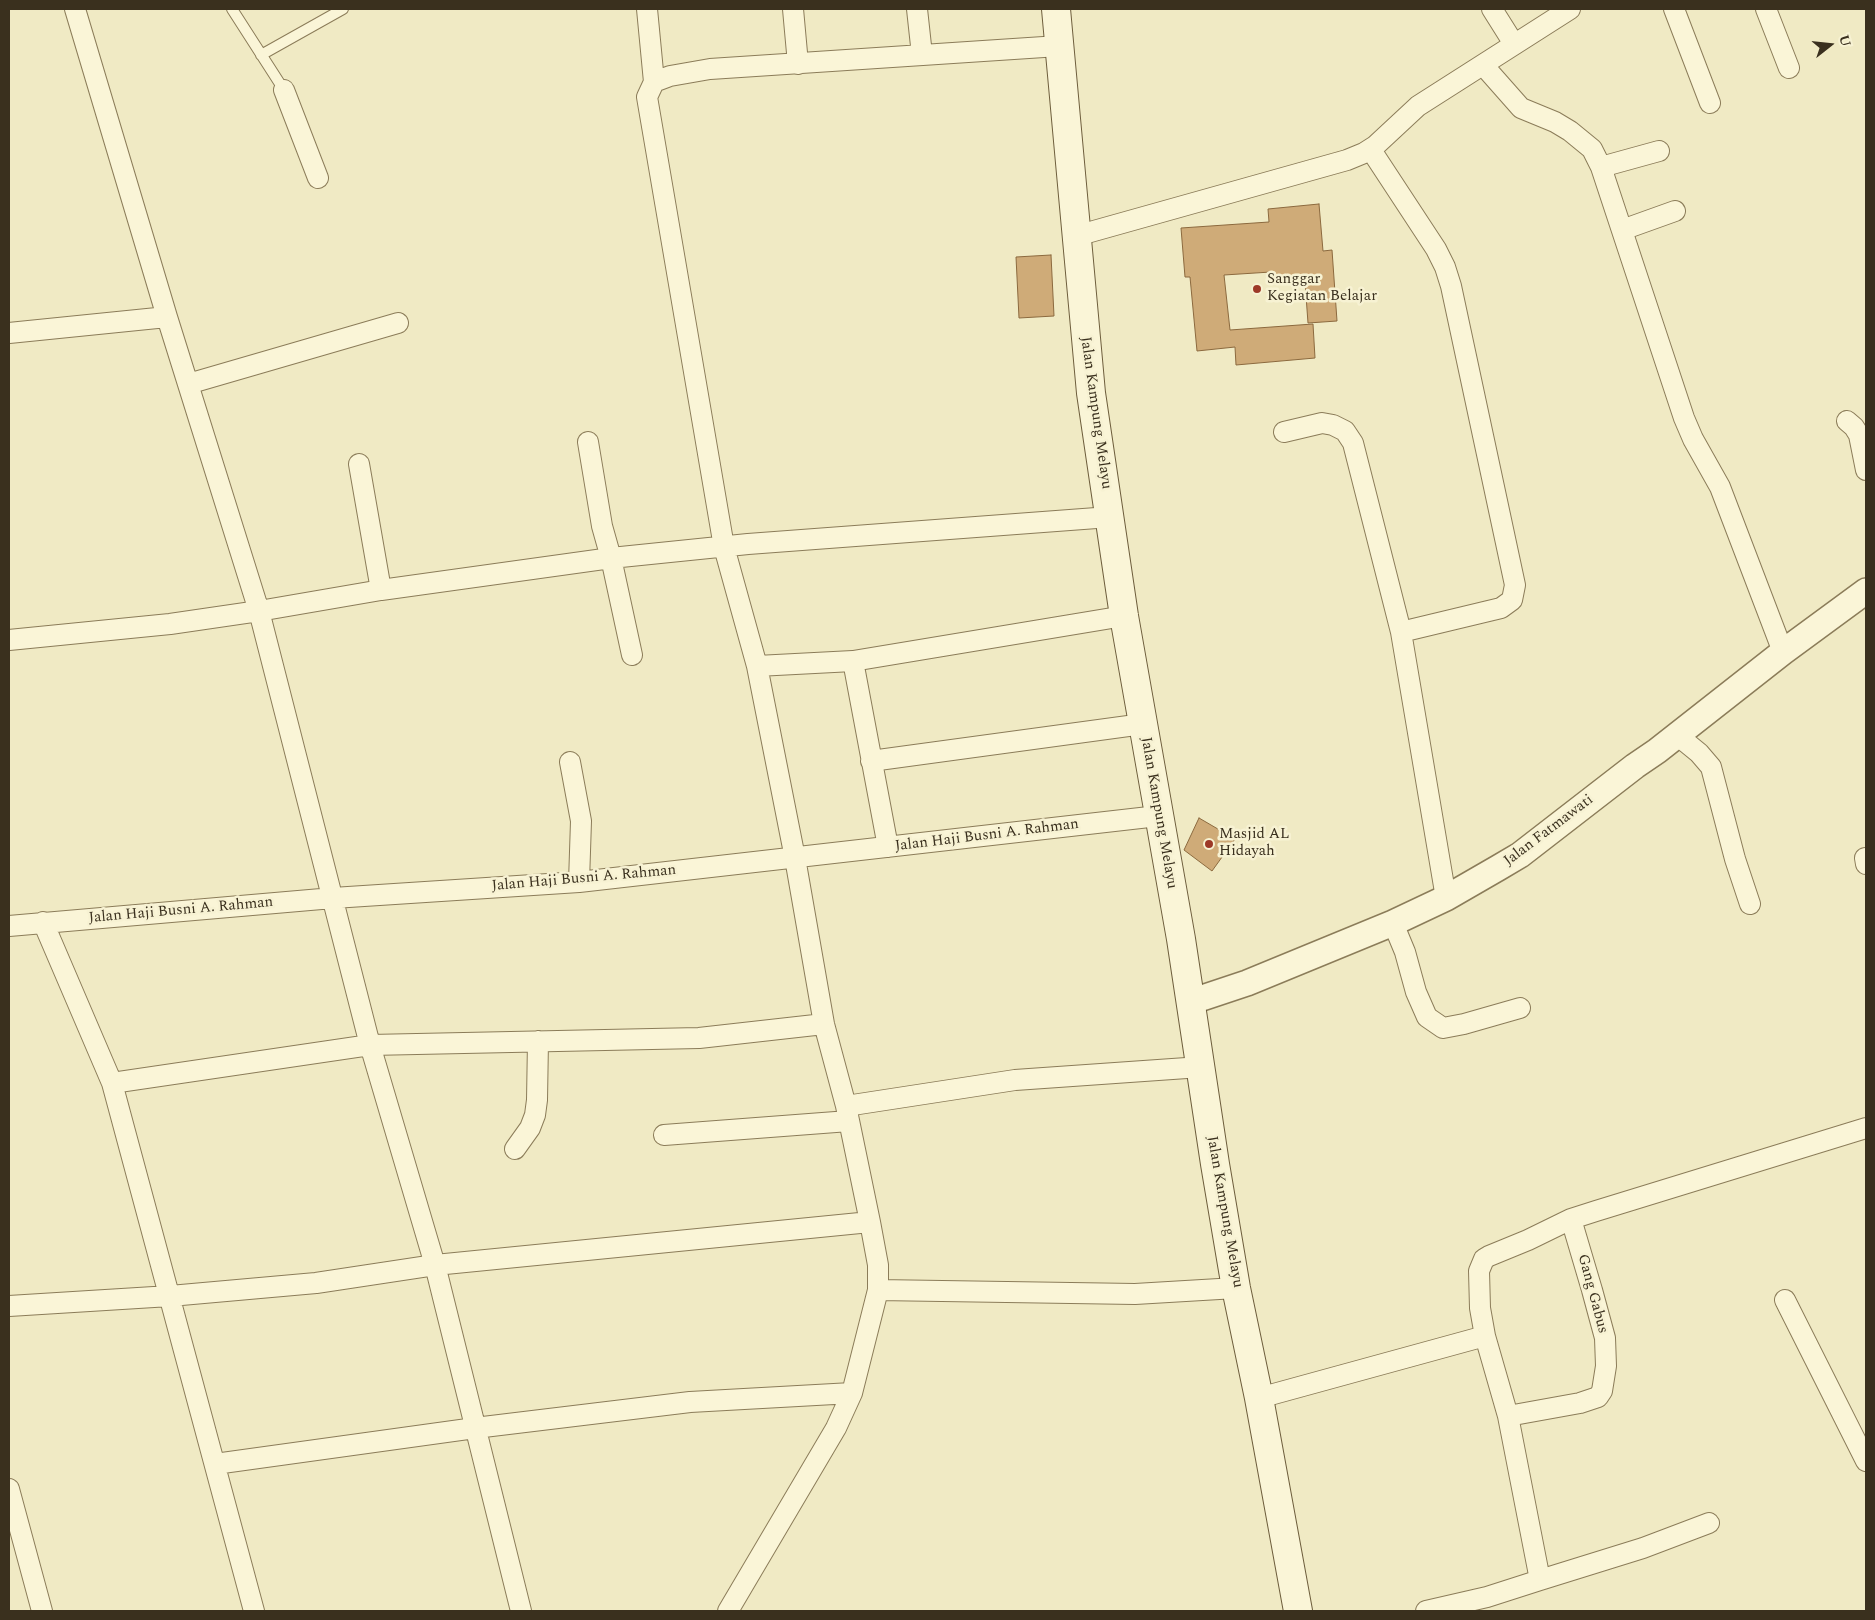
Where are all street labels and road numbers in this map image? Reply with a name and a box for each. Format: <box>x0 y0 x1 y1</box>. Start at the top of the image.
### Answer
street label: Jalan Kampung Melayu <box>1075 335 1115 491</box>
street label: Jalan Kampung Melayu <box>1136 736 1180 890</box>
street label: Jalan Fatmawati <box>1501 791 1597 871</box>
street label: Jalan Haji Busni A. Rahman <box>894 816 1080 856</box>
street label: Jalan Haji Busni A. Rahman <box>491 862 677 896</box>
street label: Jalan Haji Busni A. Rahman <box>88 894 274 928</box>
street label: Jalan Kampung Melayu <box>1202 1135 1246 1289</box>
street label: Gang Gabus <box>1573 1252 1611 1336</box>

